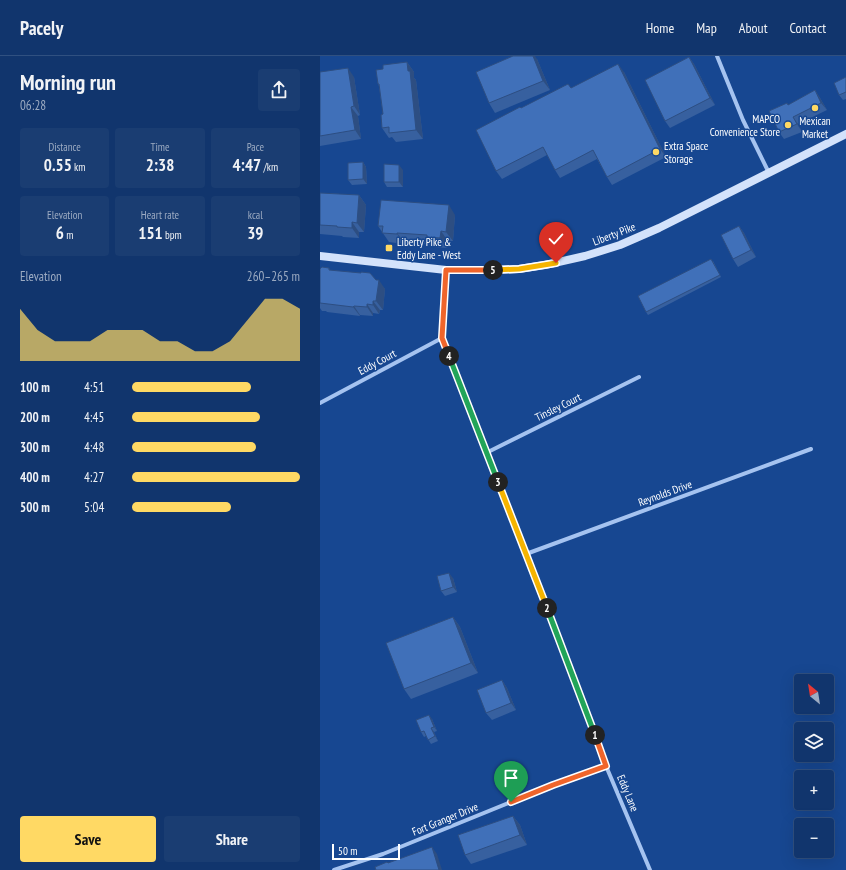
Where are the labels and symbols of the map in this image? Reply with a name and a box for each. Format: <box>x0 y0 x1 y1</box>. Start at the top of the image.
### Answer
marker: Mexican Market <box>810 103 820 113</box>
place label: MAPCO Convenience Store <box>710 112 780 139</box>
place label: Mexican Market <box>799 114 831 141</box>
marker: MAPCO Convenience Store <box>783 120 793 130</box>
place label: Extra Space Storage <box>664 139 709 166</box>
marker: Extra Space Storage <box>651 147 661 157</box>
street label: Liberty Pike <box>591 219 638 249</box>
pin <box>539 222 573 263</box>
place label: Liberty Pike & Eddy Lane - West <box>397 235 461 262</box>
marker: Liberty Pike & Eddy Lane - West <box>384 243 394 253</box>
pin: 5 <box>483 260 503 280</box>
street label: Eddy Court <box>356 346 398 378</box>
pin: 4 <box>439 346 459 366</box>
street label: Tinsley Court <box>533 390 583 424</box>
pin: 3 <box>488 472 508 492</box>
street label: Reynolds Drive <box>636 477 694 509</box>
pin: 2 <box>537 598 557 618</box>
north arrow <box>794 674 834 714</box>
pin: 1 <box>585 725 605 745</box>
pin <box>494 761 528 802</box>
street label: Eddy Lane <box>614 773 642 814</box>
street label: Fort Granger Drive <box>410 799 481 839</box>
scale bar <box>332 842 400 861</box>

